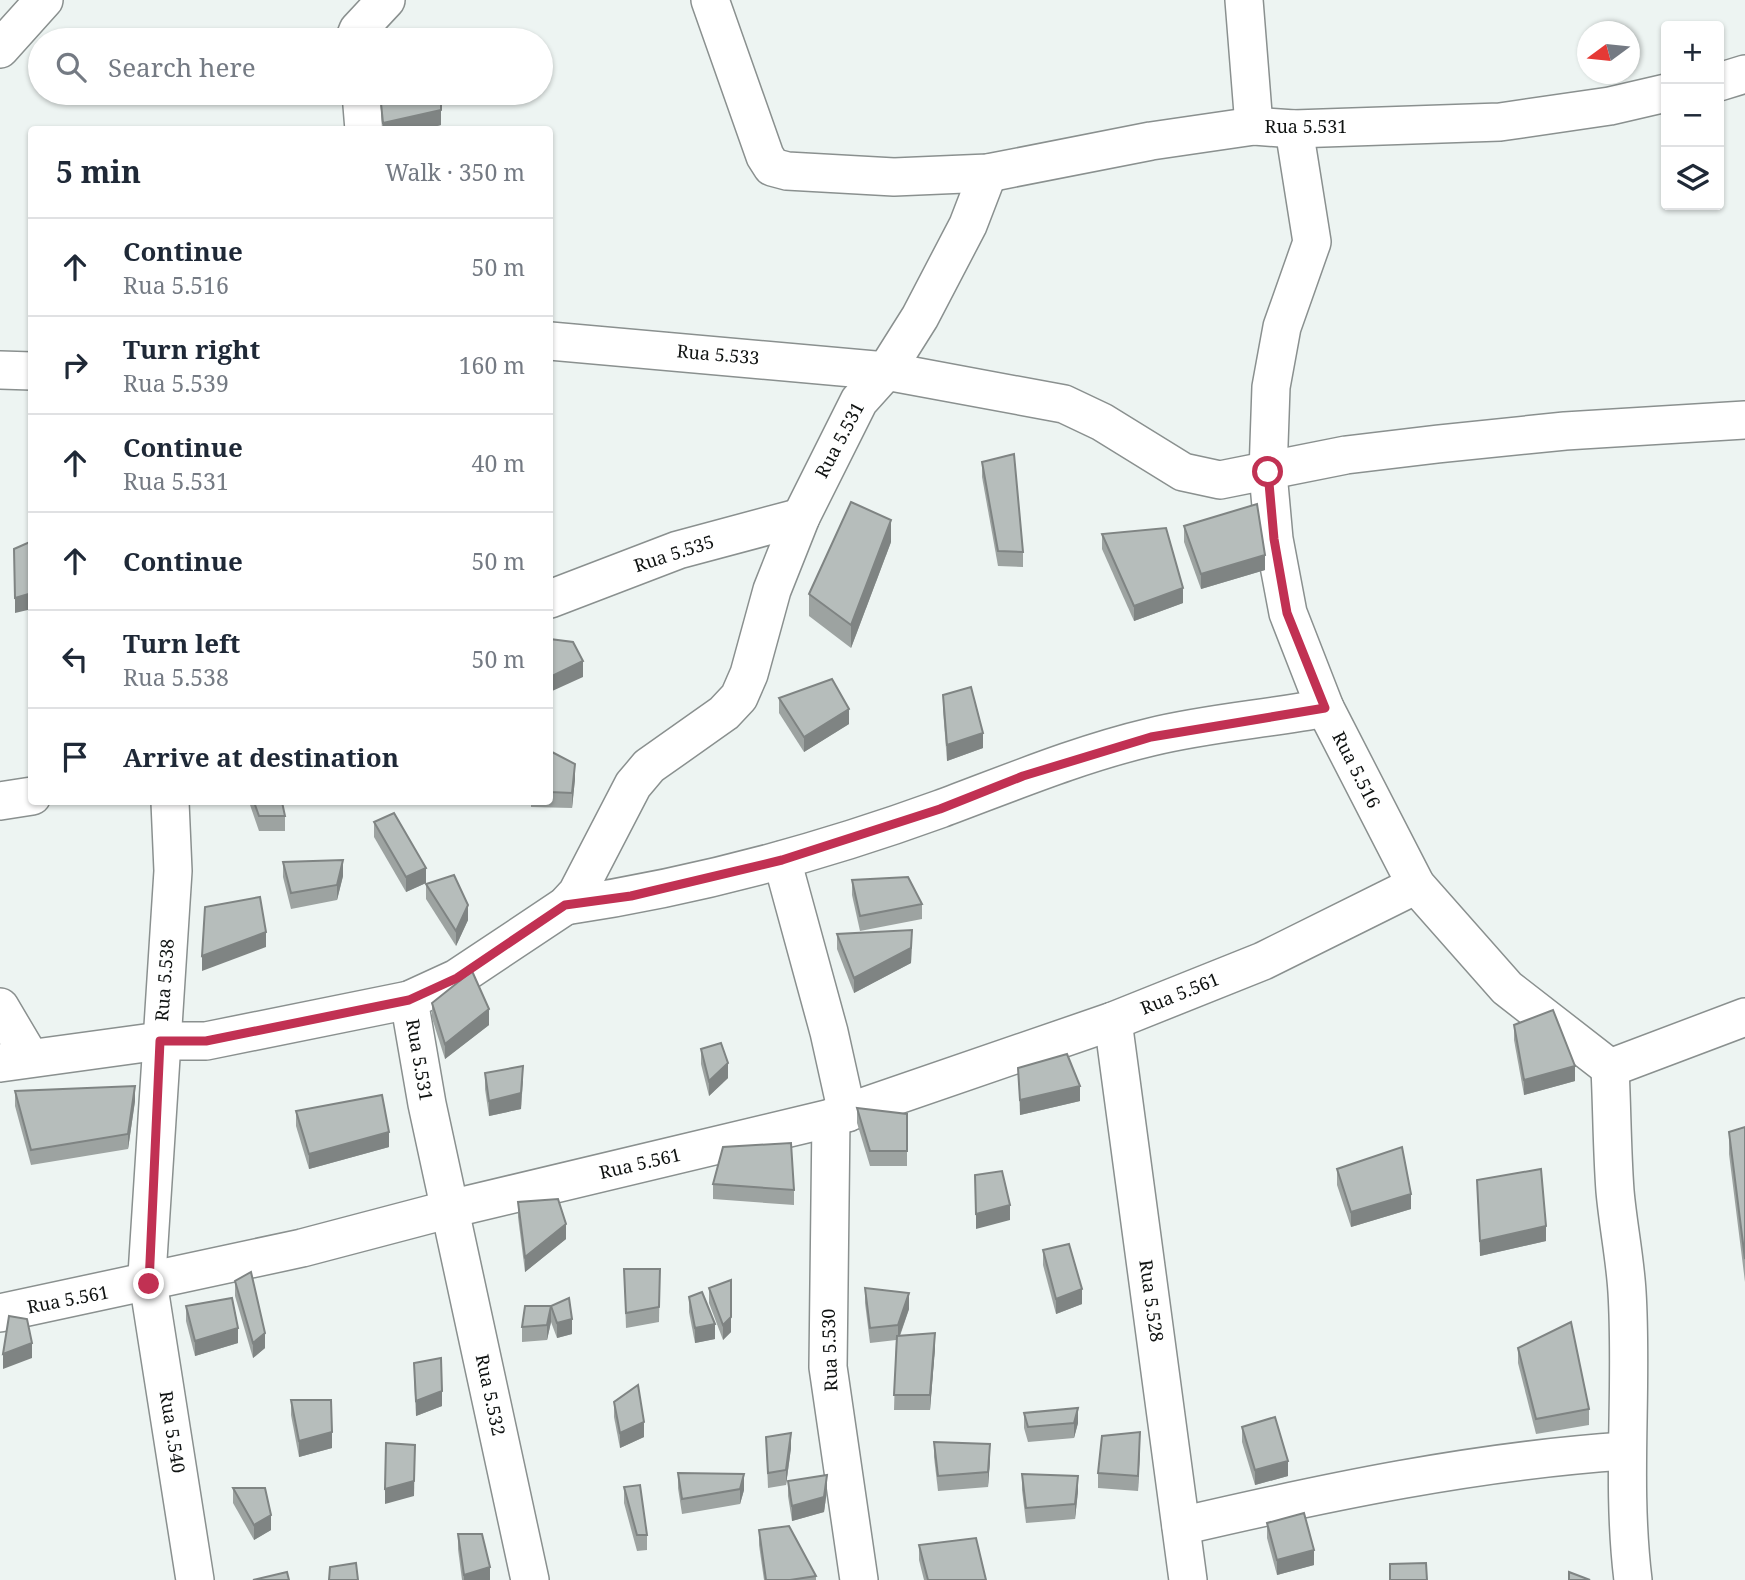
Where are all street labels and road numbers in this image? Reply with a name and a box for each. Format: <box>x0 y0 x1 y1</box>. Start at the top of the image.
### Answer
street label: Rua 5.531 <box>1265 114 1347 138</box>
street label: Rua 5.533 <box>676 338 760 370</box>
street label: Rua 5.531 <box>809 397 869 482</box>
street label: Rua 5.535 <box>631 529 717 577</box>
street label: Rua 5.516 <box>1327 727 1386 812</box>
street label: Rua 5.538 <box>149 938 179 1022</box>
street label: Rua 5.561 <box>1137 966 1223 1020</box>
street label: Rua 5.531 <box>401 1017 439 1103</box>
street label: Rua 5.561 <box>597 1142 683 1184</box>
street label: Rua 5.528 <box>1134 1258 1170 1344</box>
street label: Rua 5.561 <box>25 1279 111 1319</box>
street label: Rua 5.530 <box>816 1308 842 1392</box>
street label: Rua 5.532 <box>471 1352 511 1438</box>
street label: Rua 5.540 <box>155 1389 191 1475</box>

